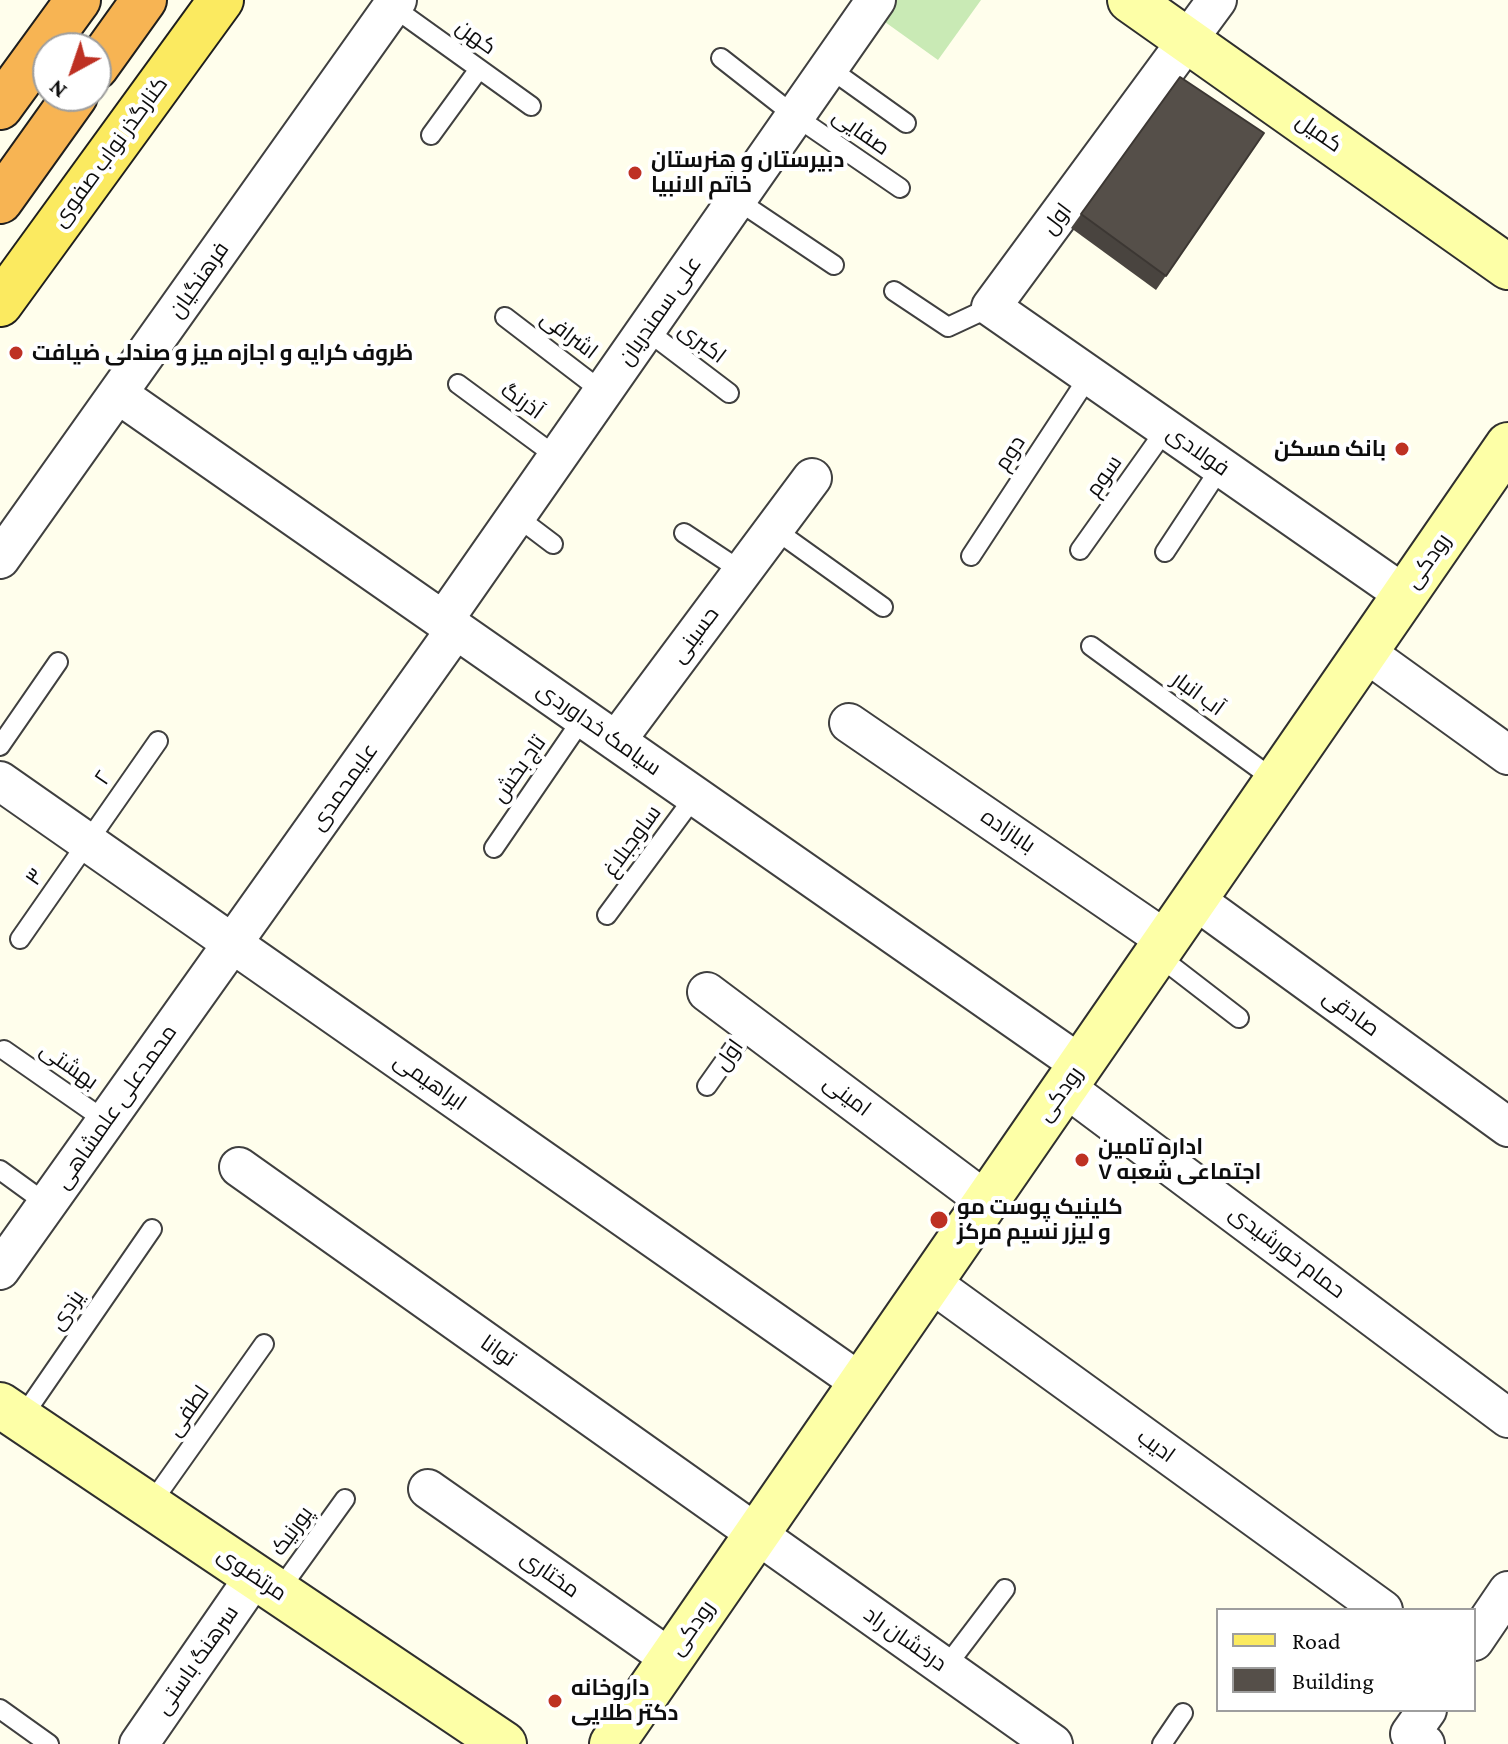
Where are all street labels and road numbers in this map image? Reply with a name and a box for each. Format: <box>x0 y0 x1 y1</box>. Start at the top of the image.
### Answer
street label: کهن <box>451 13 501 61</box>
street label: کنارگذر نواب صفوی <box>47 72 173 232</box>
street label: صفایی <box>827 103 895 161</box>
street label: کمیل <box>1291 108 1347 158</box>
street label: اول <box>1037 198 1077 240</box>
street label: فرهنگیان <box>163 237 235 323</box>
street label: علی سمندریان <box>613 251 707 371</box>
street label: اشرافی <box>535 305 603 365</box>
street label: اکبری <box>673 317 731 369</box>
street label: آذرنگ <box>496 377 548 425</box>
street label: فولادی <box>1162 420 1234 482</box>
street label: دوم <box>989 431 1031 475</box>
street label: سوم <box>1080 450 1128 502</box>
street label: رودکی <box>1400 528 1456 594</box>
street label: حسینی <box>665 602 725 668</box>
street label: آب انبار <box>1167 666 1229 722</box>
street label: سیامک خداوردی <box>532 676 666 782</box>
street label: تاج بخش <box>486 730 552 808</box>
street label: علیمحمدی <box>304 738 384 836</box>
street label: ۲ <box>89 766 117 790</box>
street label: ساوجبلاغ <box>597 800 667 882</box>
street label: بابازاده <box>976 803 1040 859</box>
street label: ۳ <box>20 863 50 891</box>
street label: صادقی <box>1318 984 1384 1042</box>
street label: محمدعلی علمشاهی <box>49 1020 183 1194</box>
street label: اول <box>709 1034 749 1076</box>
street label: بهشتی <box>35 1036 103 1096</box>
street label: ابراهیمی <box>389 1048 471 1116</box>
street label: رودکی <box>1032 1061 1088 1127</box>
street label: امینی <box>818 1070 876 1122</box>
street label: حمام خورشیدی <box>1224 1200 1350 1304</box>
street label: یزدی <box>44 1285 90 1335</box>
street label: توانا <box>475 1330 521 1372</box>
street label: لطفی <box>161 1380 215 1442</box>
street label: ادیب <box>1132 1423 1180 1469</box>
street label: پورنیک <box>265 1501 319 1561</box>
street label: مرتضوی <box>212 1541 292 1607</box>
street label: مختاری <box>515 1544 585 1604</box>
street label: رودکی <box>664 1595 720 1661</box>
street label: سرهنگ باستی <box>150 1600 244 1720</box>
street label: درخشان راد <box>858 1601 952 1677</box>

